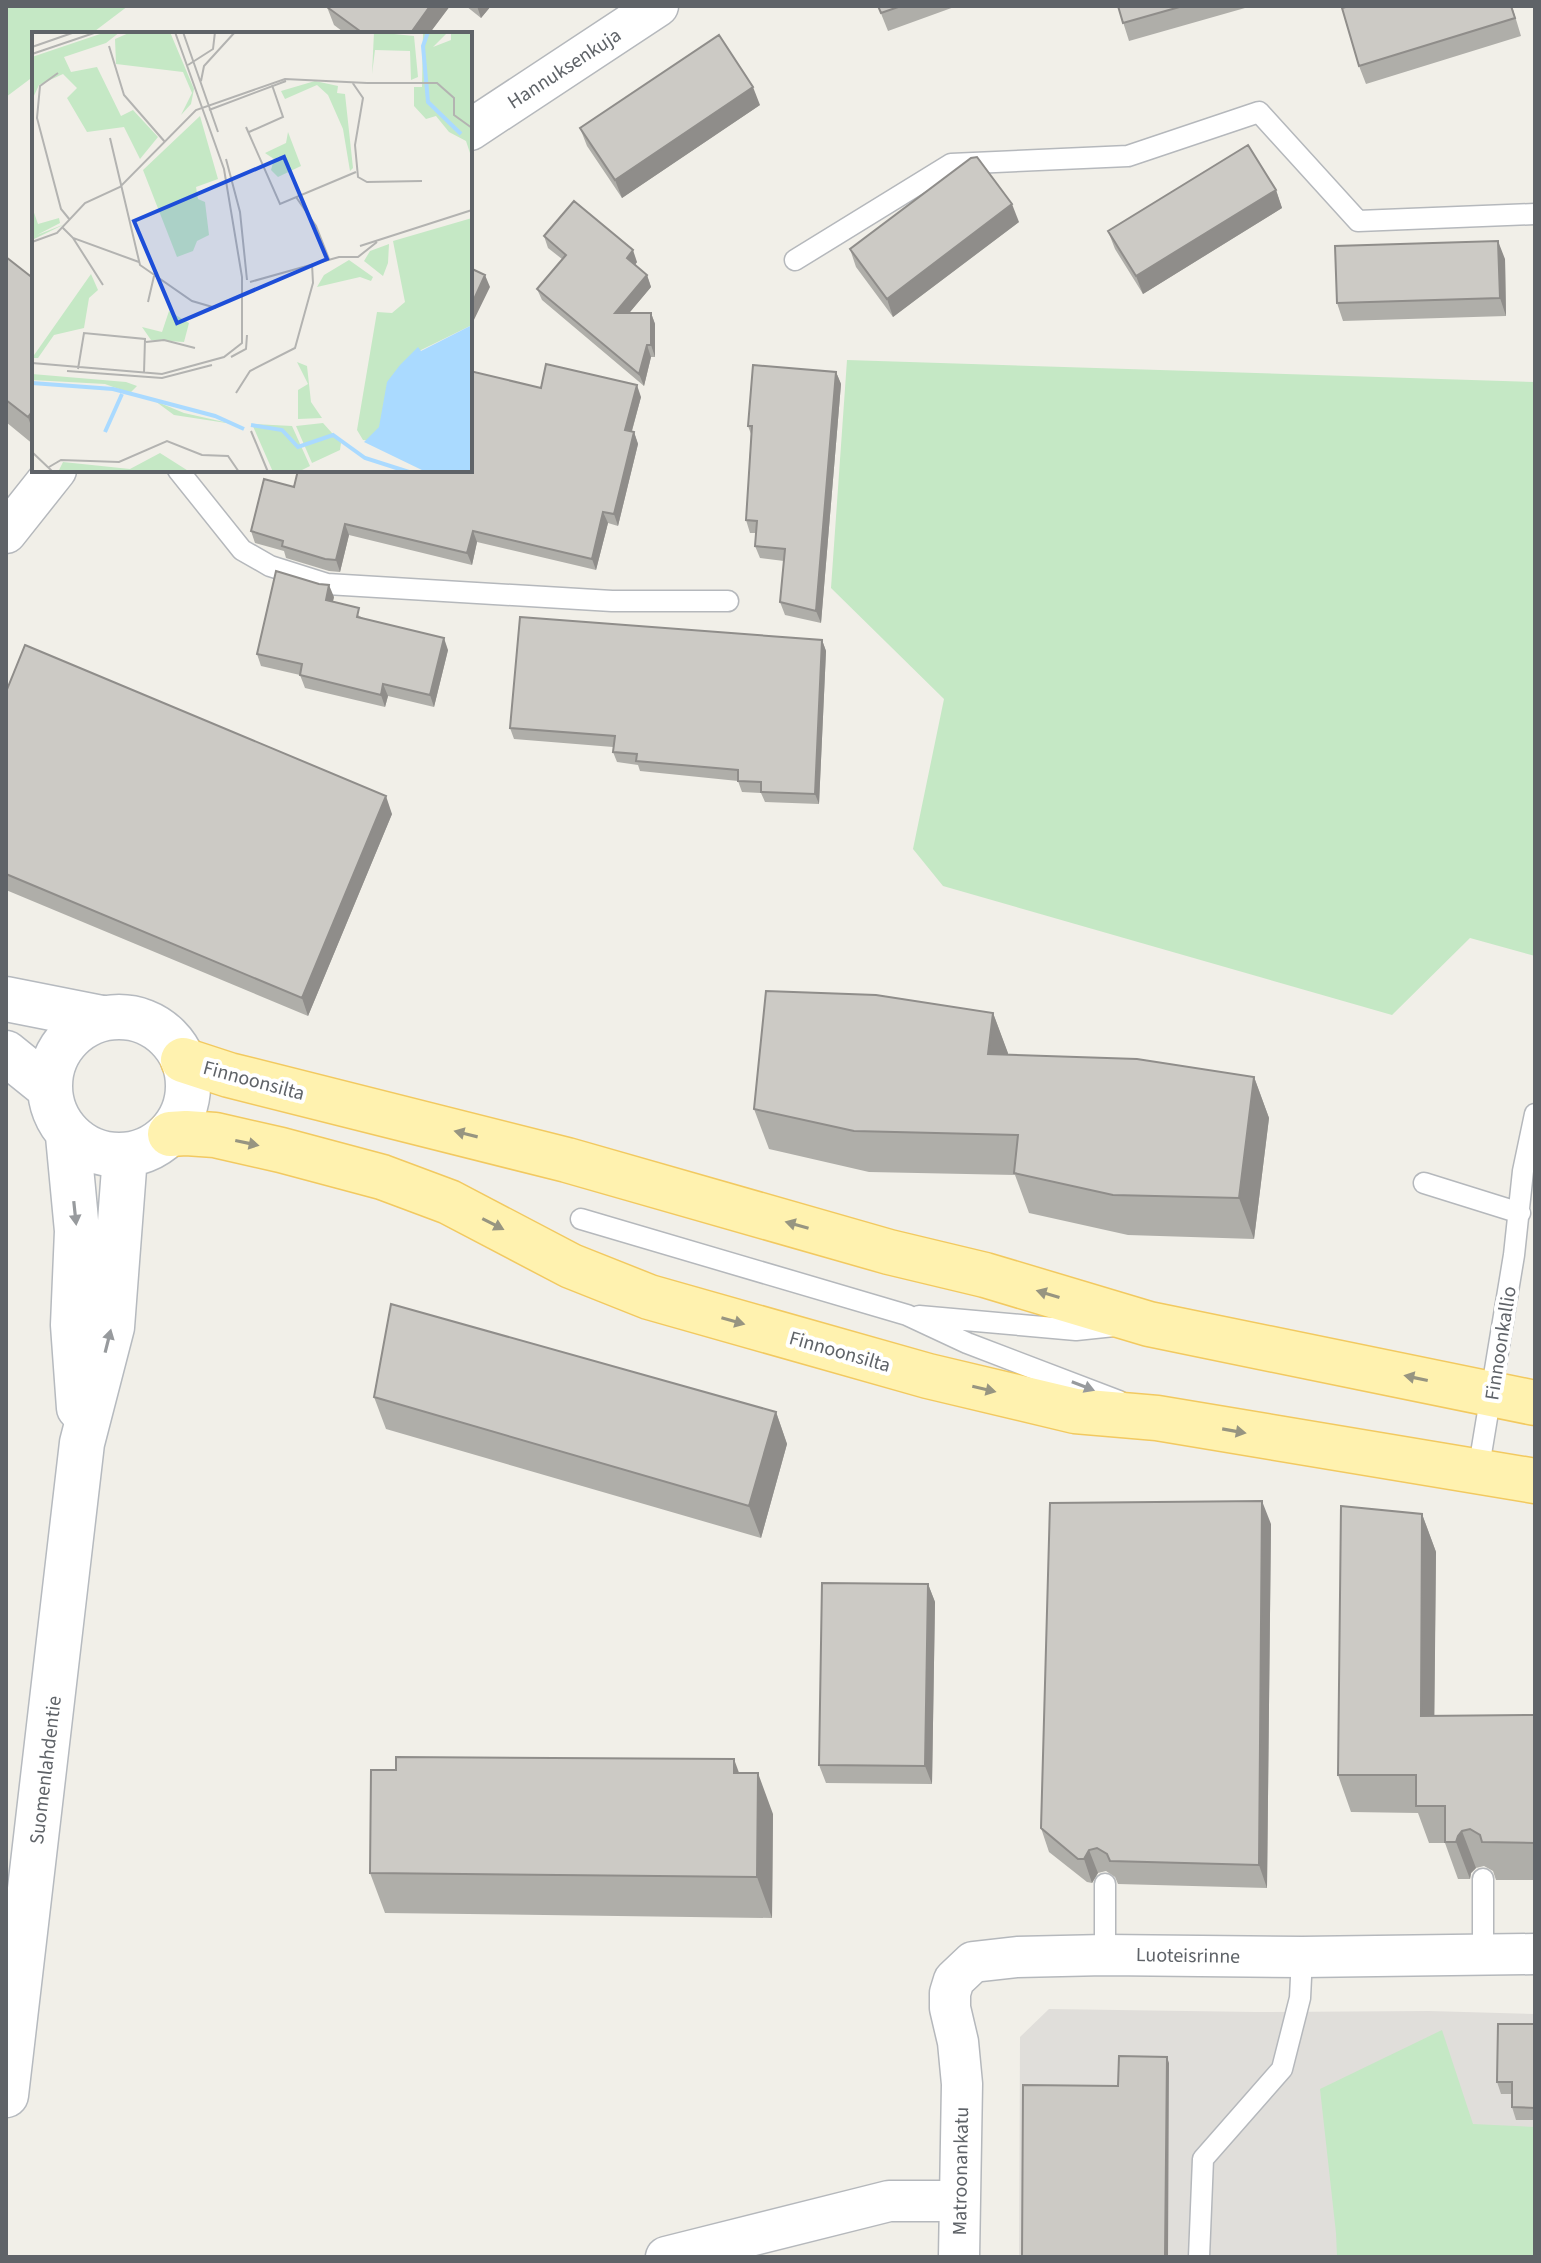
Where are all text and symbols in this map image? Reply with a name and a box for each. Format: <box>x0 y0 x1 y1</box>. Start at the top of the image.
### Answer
street label: Hannuksenkuja <box>502 22 627 116</box>
inset map <box>32 32 472 472</box>
street label: Finnoonsilta <box>200 1054 308 1108</box>
one-way arrow <box>453 1127 478 1139</box>
one-way arrow <box>235 1137 260 1150</box>
one-way arrow <box>69 1201 82 1226</box>
one-way arrow <box>482 1216 504 1230</box>
one-way arrow <box>785 1218 809 1231</box>
street label: Finnoonkallio <box>1478 1284 1524 1402</box>
one-way arrow <box>1035 1287 1059 1300</box>
one-way arrow <box>722 1315 746 1328</box>
street label: Finnoonsilta <box>786 1324 894 1380</box>
one-way arrow <box>103 1328 115 1353</box>
one-way arrow <box>1403 1371 1428 1384</box>
one-way arrow <box>1071 1380 1095 1393</box>
one-way arrow <box>971 1383 996 1396</box>
one-way arrow <box>1222 1425 1247 1437</box>
street label: Suomenlahdentie <box>23 1694 69 1846</box>
street label: Luoteisrinne <box>1136 1941 1240 1971</box>
street label: Matroonankatu <box>946 2106 976 2236</box>

